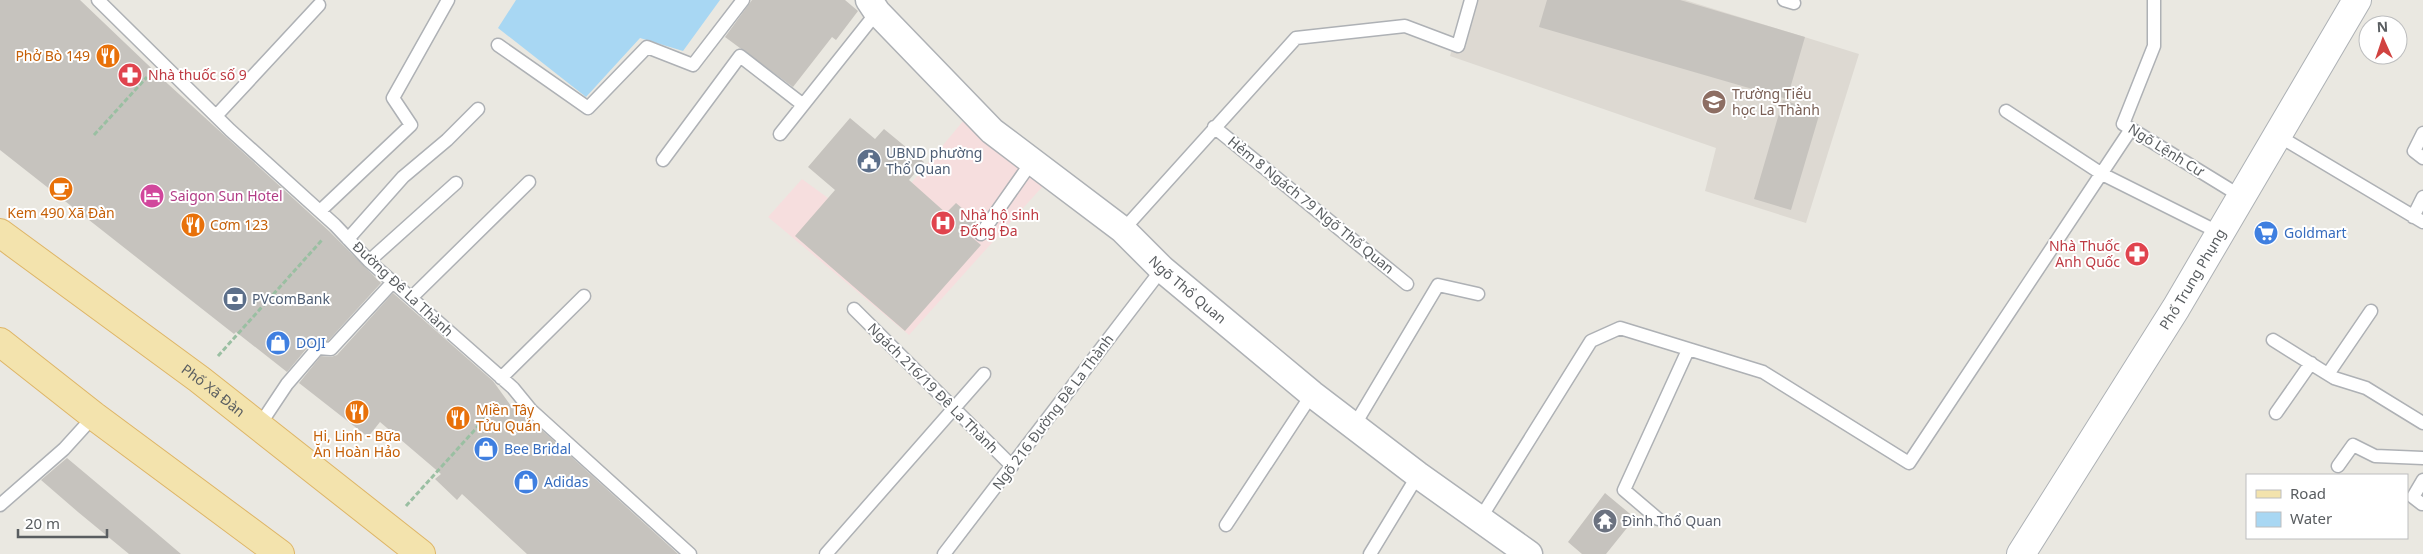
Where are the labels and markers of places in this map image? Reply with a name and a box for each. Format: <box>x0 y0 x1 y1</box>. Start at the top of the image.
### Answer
restaurant icon: Phở Bò 149 <box>95 43 121 69</box>
place label: Phở Bò 149 <box>15 46 90 65</box>
pharmacy icon: Nhà thuốc số 9 <box>117 62 143 88</box>
place label: Nhà thuốc số 9 <box>148 65 247 84</box>
place label: Trường Tiểu học La Thành <box>1732 84 1820 119</box>
school or university icon: Trường Tiểu học La Thành <box>1701 89 1727 115</box>
place label: UBND phường Thổ Quan <box>886 143 982 178</box>
public building icon: UBND phường Thổ Quan <box>856 148 882 174</box>
cafe icon: Kem 490 Xã Đàn <box>48 176 74 202</box>
hotel icon: Saigon Sun Hotel <box>139 183 165 209</box>
place label: Saigon Sun Hotel <box>170 186 283 205</box>
place label: Kem 490 Xã Đàn <box>7 203 115 222</box>
place label: Nhà hộ sinh Đống Đa <box>960 205 1039 240</box>
hospital icon: Nhà hộ sinh Đống Đa <box>930 210 956 236</box>
restaurant icon: Cơm 123 <box>180 212 206 238</box>
place label: Cơm 123 <box>210 215 268 234</box>
supermarket icon: Goldmart <box>2253 220 2279 246</box>
place label: Goldmart <box>2284 223 2347 242</box>
place label: Nhà Thuốc Anh Quốc <box>2049 236 2120 271</box>
pharmacy icon: Nhà Thuốc Anh Quốc <box>2124 241 2150 267</box>
bank icon: PVcomBank <box>222 286 248 312</box>
place label: PVcomBank <box>252 289 330 308</box>
shop icon: DOJI <box>265 330 291 356</box>
place label: DOJI <box>296 333 326 352</box>
restaurant icon: Hi, Linh - Bữa Ăn Hoàn Hảo <box>344 399 370 425</box>
place label: Miền Tây Tửu Quán <box>476 400 541 435</box>
restaurant icon: Miền Tây Tửu Quán <box>445 405 471 431</box>
place label: Hi, Linh - Bữa Ăn Hoàn Hảo <box>313 426 401 461</box>
shop icon: Bee Bridal <box>473 436 499 462</box>
place label: Bee Bridal <box>504 439 571 458</box>
shop icon: Adidas <box>513 469 539 495</box>
place label: Adidas <box>544 472 589 491</box>
temple icon: Đình Thổ Quan <box>1592 508 1618 534</box>
place label: Đình Thổ Quan <box>1622 511 1721 530</box>

